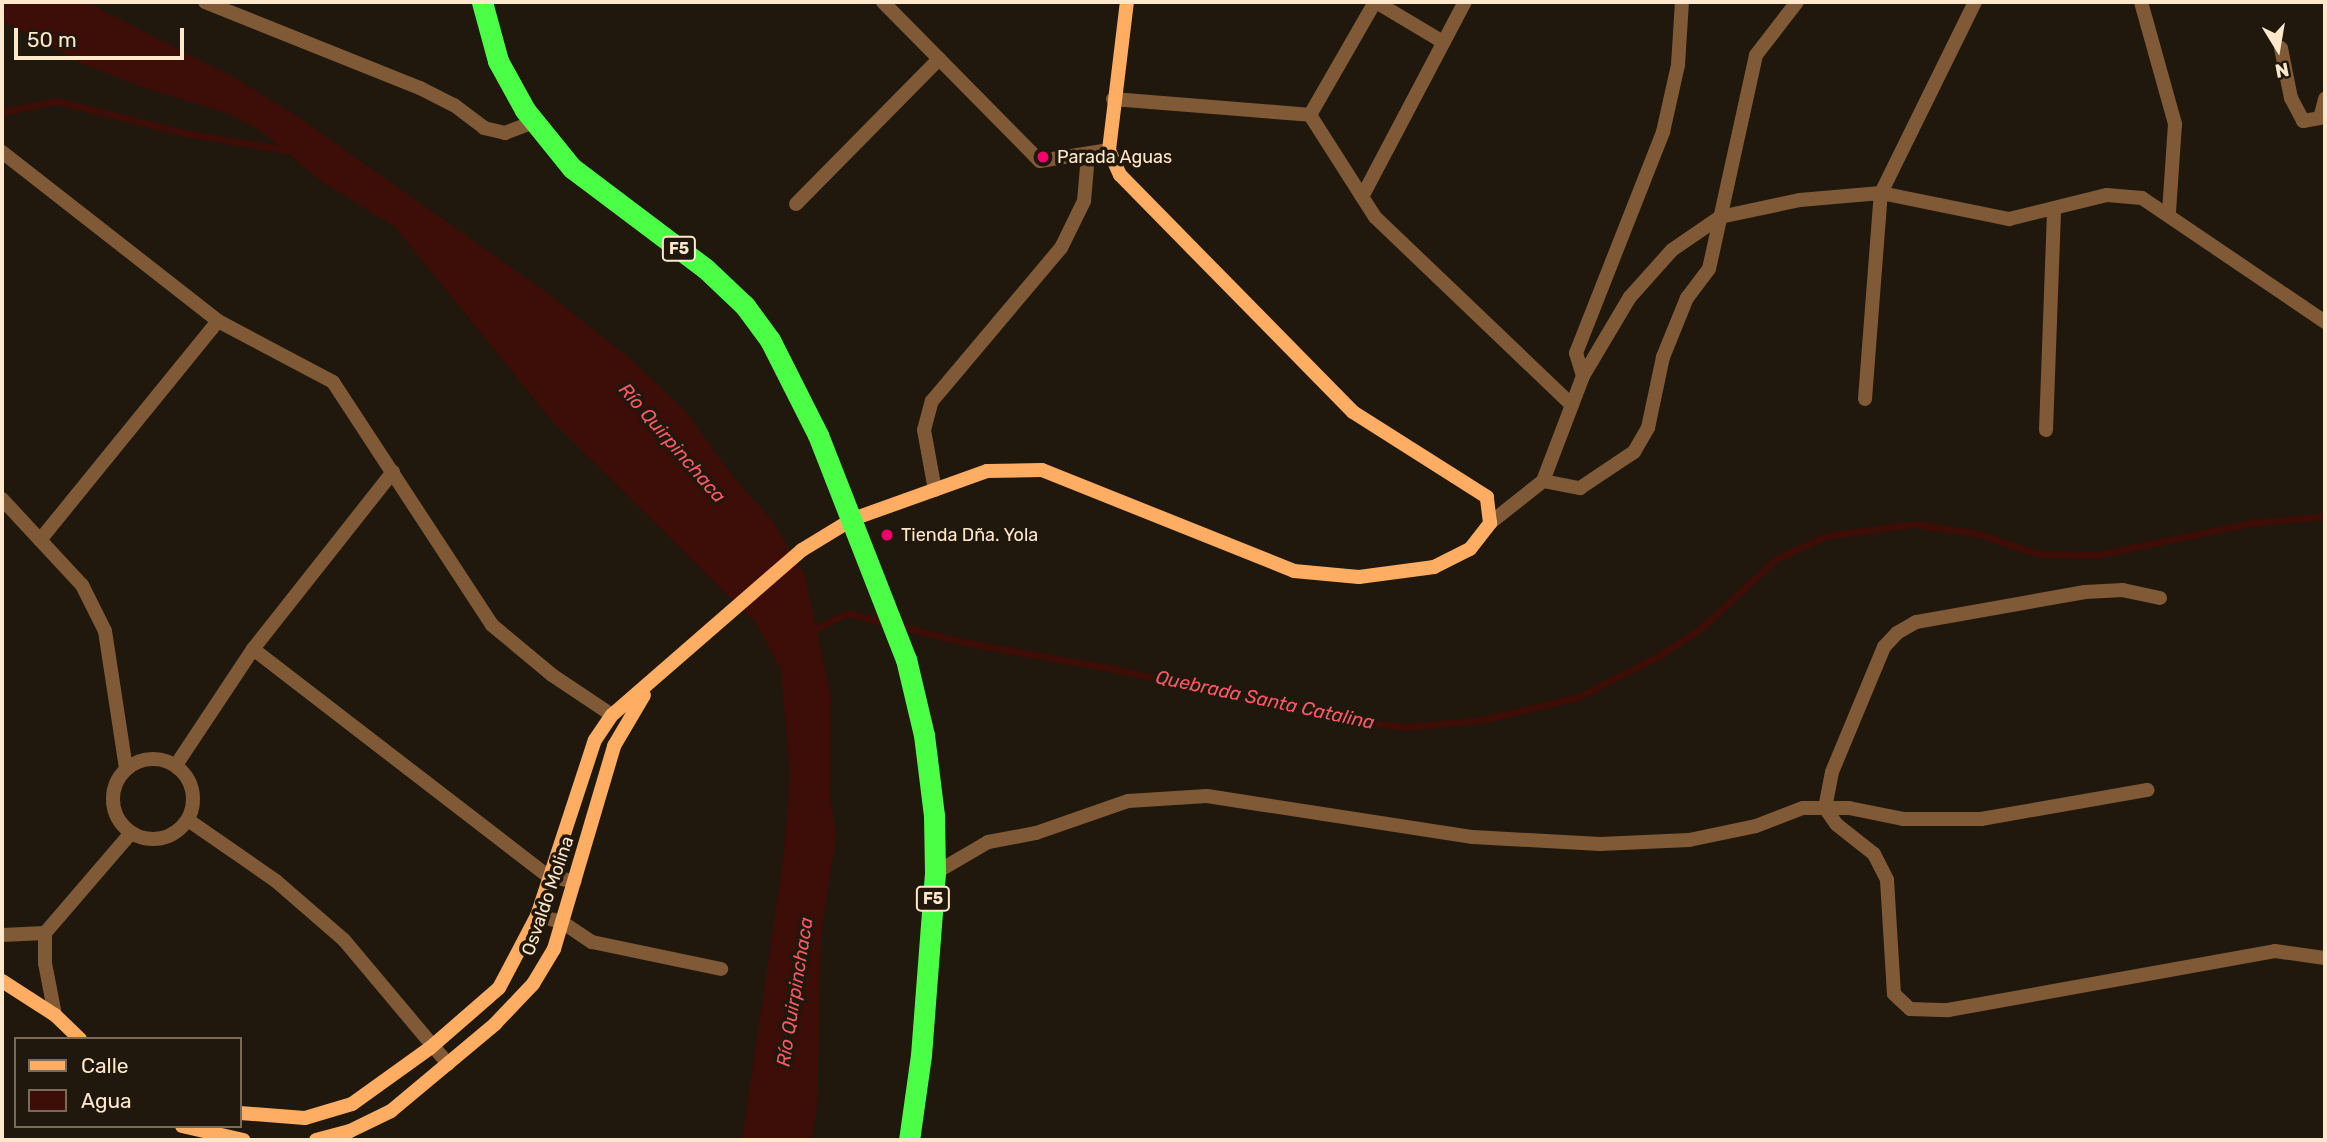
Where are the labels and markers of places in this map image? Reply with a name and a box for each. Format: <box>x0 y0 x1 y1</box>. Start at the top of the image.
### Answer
place label: Parada Aguas <box>1057 146 1173 168</box>
marker: Parada Aguas <box>1035 149 1051 165</box>
place label: Tienda Dña. Yola <box>901 524 1039 546</box>
marker: Tienda Dña. Yola <box>879 527 895 543</box>

